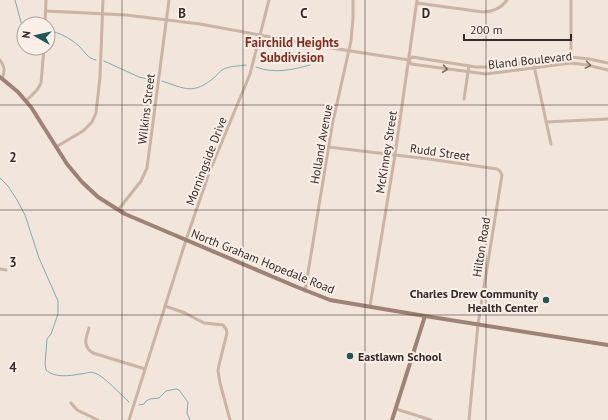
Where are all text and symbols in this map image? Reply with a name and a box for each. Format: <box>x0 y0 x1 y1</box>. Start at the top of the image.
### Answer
text: B <box>178 5 186 22</box>
text: C <box>300 5 308 22</box>
text: D <box>422 5 430 22</box>
north arrow <box>16 16 56 56</box>
scale bar <box>464 16 571 42</box>
text: 200 m <box>470 22 503 37</box>
text: N <box>19 30 34 39</box>
district label: Fairchild Heights Subdivision <box>245 34 340 66</box>
street label: Bland Boulevard <box>487 48 573 72</box>
one-way arrow <box>585 60 591 69</box>
one-way arrow <box>442 64 448 73</box>
street label: Wilkins Street <box>134 73 158 145</box>
street label: Holland Avenue <box>307 103 335 185</box>
street label: McKinney Street <box>372 110 400 194</box>
street label: Morningside Drive <box>182 115 230 207</box>
street label: Rudd Street <box>409 140 471 164</box>
text: 2 <box>9 149 17 166</box>
street label: Hilton Road <box>469 216 493 278</box>
street label: North Graham Hopedale Road <box>189 225 337 297</box>
text: 3 <box>9 254 17 271</box>
place label: Charles Drew Community Health Center <box>410 286 539 315</box>
marker: Charles Drew Community Health Center <box>541 295 551 305</box>
place label: Eastlawn School <box>358 349 442 364</box>
marker: Eastlawn School <box>345 351 355 361</box>
text: 4 <box>9 359 17 376</box>

